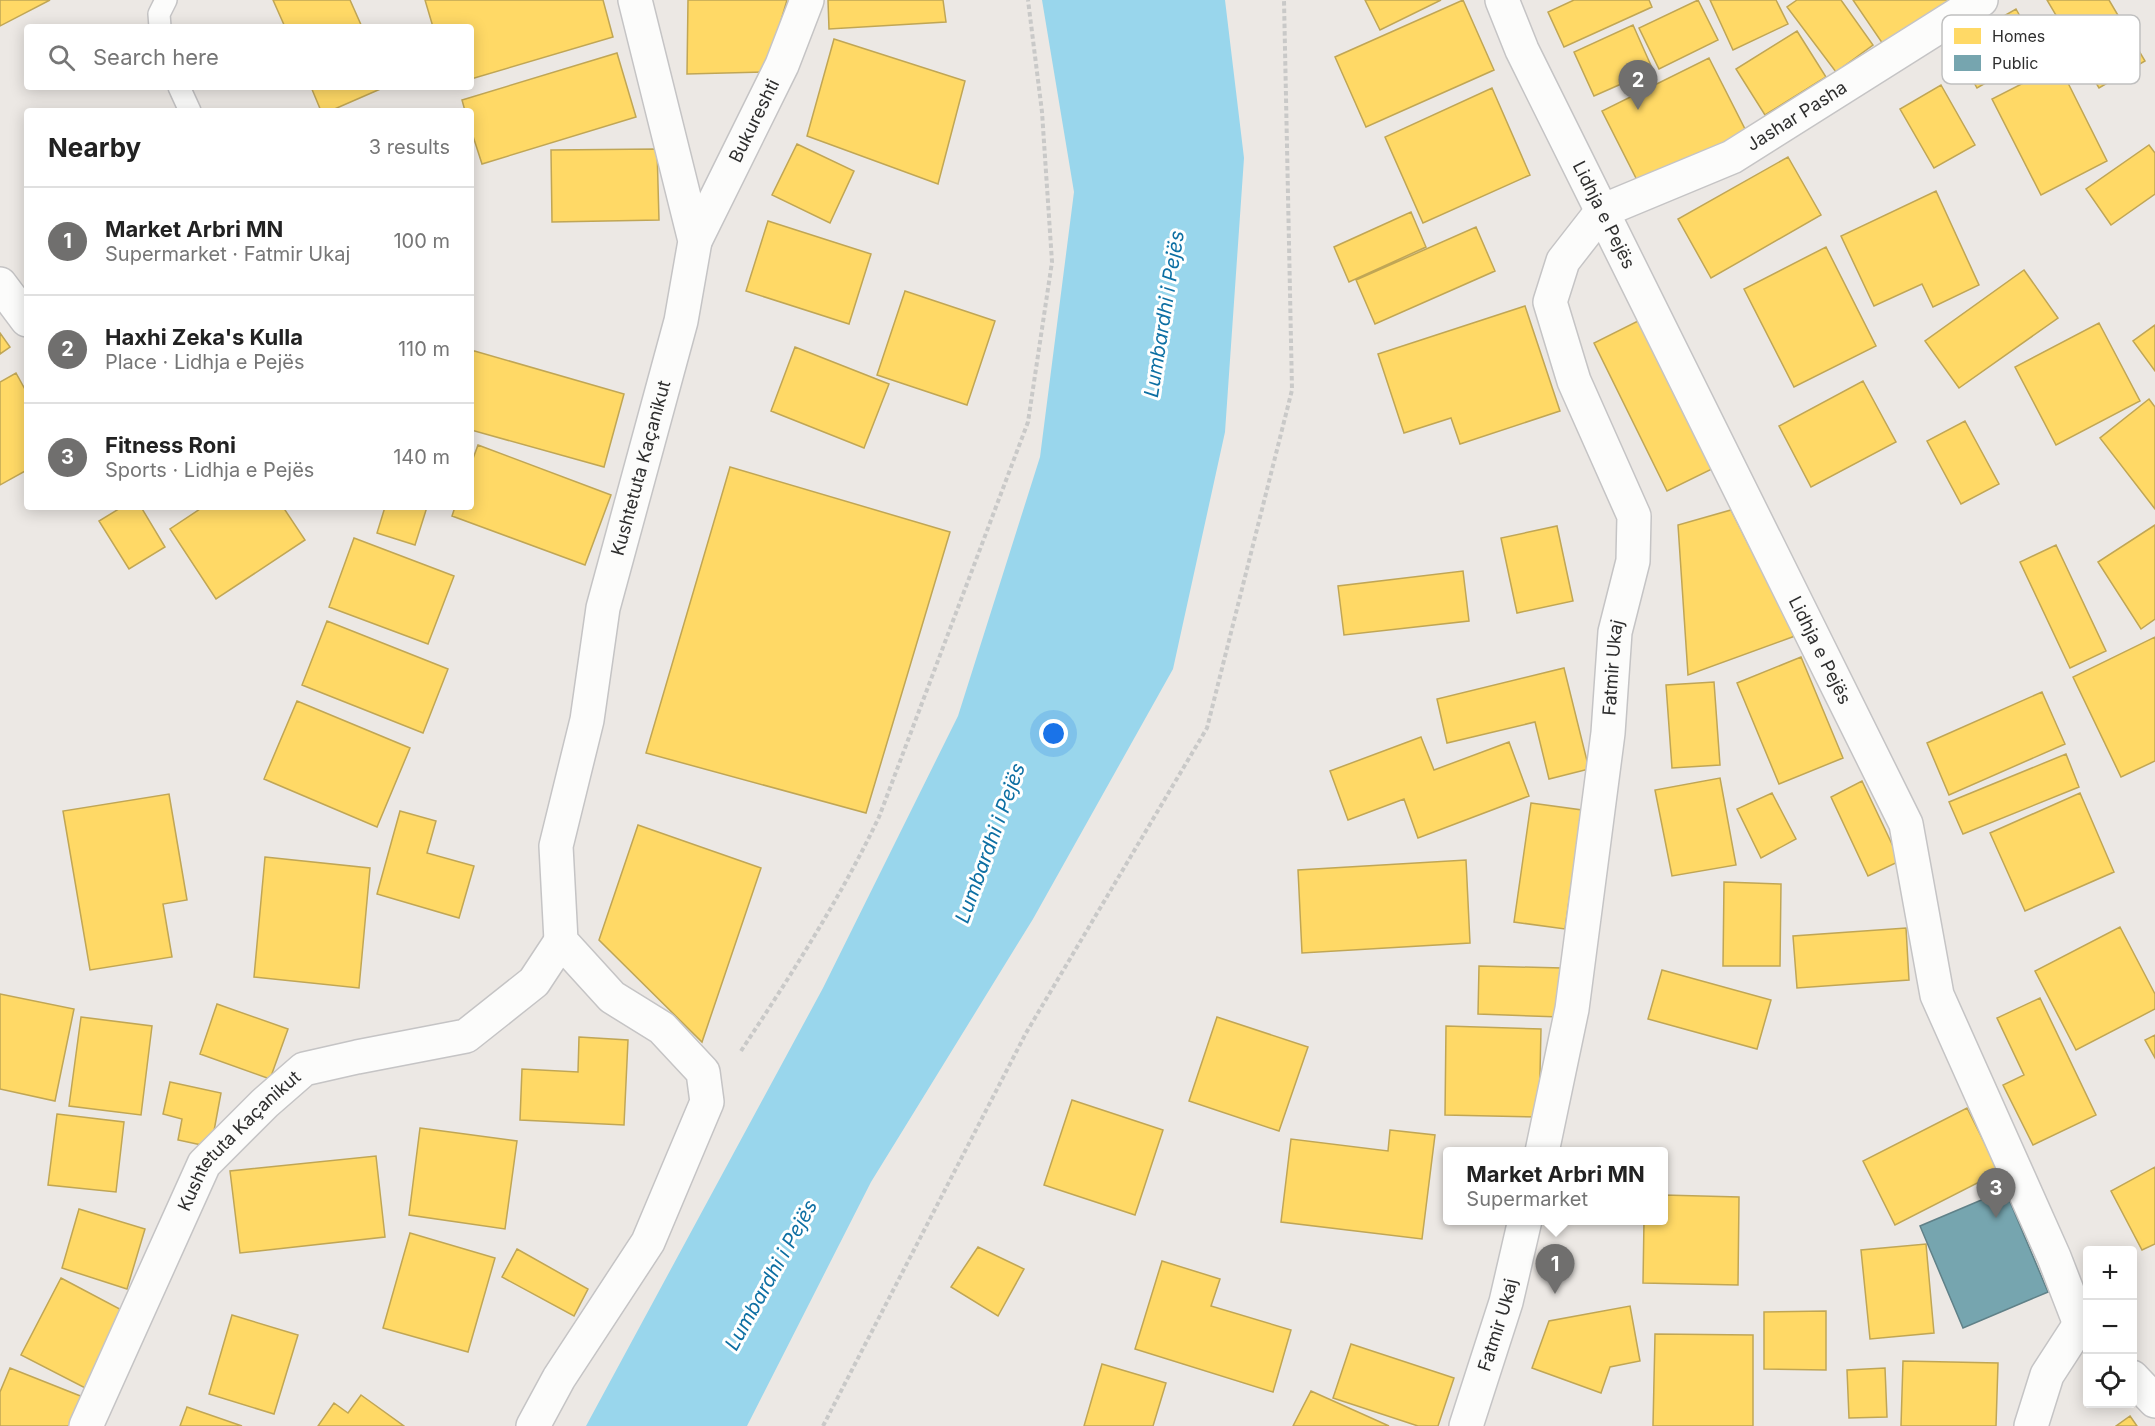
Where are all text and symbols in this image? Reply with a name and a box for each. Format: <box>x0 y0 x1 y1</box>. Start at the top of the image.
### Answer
legend <box>1942 15 2140 84</box>
search box <box>24 24 474 90</box>
text: Homes <box>1992 26 2045 46</box>
icon: search <box>45 41 78 74</box>
text: Search here <box>93 44 219 70</box>
text: Public <box>1992 53 2038 73</box>
pin: 2 <box>1618 60 1658 110</box>
street label: Bukureshti <box>724 75 783 166</box>
street label: Jashar Pasha <box>1743 76 1850 155</box>
text: Nearby <box>48 132 141 163</box>
text: 3 results <box>369 135 450 159</box>
street label: Lidhja e Pejës <box>1569 157 1640 272</box>
text: Market Arbri MN <box>105 216 283 242</box>
text: 1 <box>63 229 72 253</box>
text: 100 m <box>393 229 450 253</box>
water label: Lumbardhi i Pejës <box>1139 229 1189 399</box>
text: Supermarket · Fatmir Ukaj <box>105 242 350 266</box>
text: Haxhi Zeka's Kulla <box>105 324 303 350</box>
text: 2 <box>61 337 74 361</box>
text: 110 m <box>398 337 450 361</box>
text: Place · Lidhja e Pejës <box>105 350 305 374</box>
street label: Kushtetuta Kaçanikut <box>607 378 674 558</box>
text: Fitness Roni <box>105 432 236 458</box>
text: 3 <box>61 445 74 469</box>
text: 140 m <box>393 445 450 469</box>
text: Sports · Lidhja e Pejës <box>105 458 314 482</box>
street label: Lidhja e Pejës <box>1785 593 1856 707</box>
street label: Fatmir Ukaj <box>1598 617 1628 716</box>
your location <box>1039 719 1068 748</box>
water label: Lumbardhi i Pejës <box>950 760 1030 926</box>
street label: Kushtetuta Kaçanikut <box>173 1066 305 1214</box>
popup <box>1443 1147 1668 1225</box>
text: Market Arbri MN <box>1466 1161 1645 1187</box>
pin: 3 <box>1976 1168 2016 1218</box>
text: Supermarket <box>1466 1187 1588 1211</box>
water label: Lumbardhi i Pejës <box>720 1195 822 1355</box>
pin: 1 <box>1536 1244 1574 1294</box>
map controls <box>2083 1246 2137 1408</box>
button: + <box>2083 1246 2137 1300</box>
street label: Fatmir Ukaj <box>1473 1276 1521 1374</box>
button: − <box>2083 1300 2137 1354</box>
button: locate <box>2083 1354 2137 1408</box>

